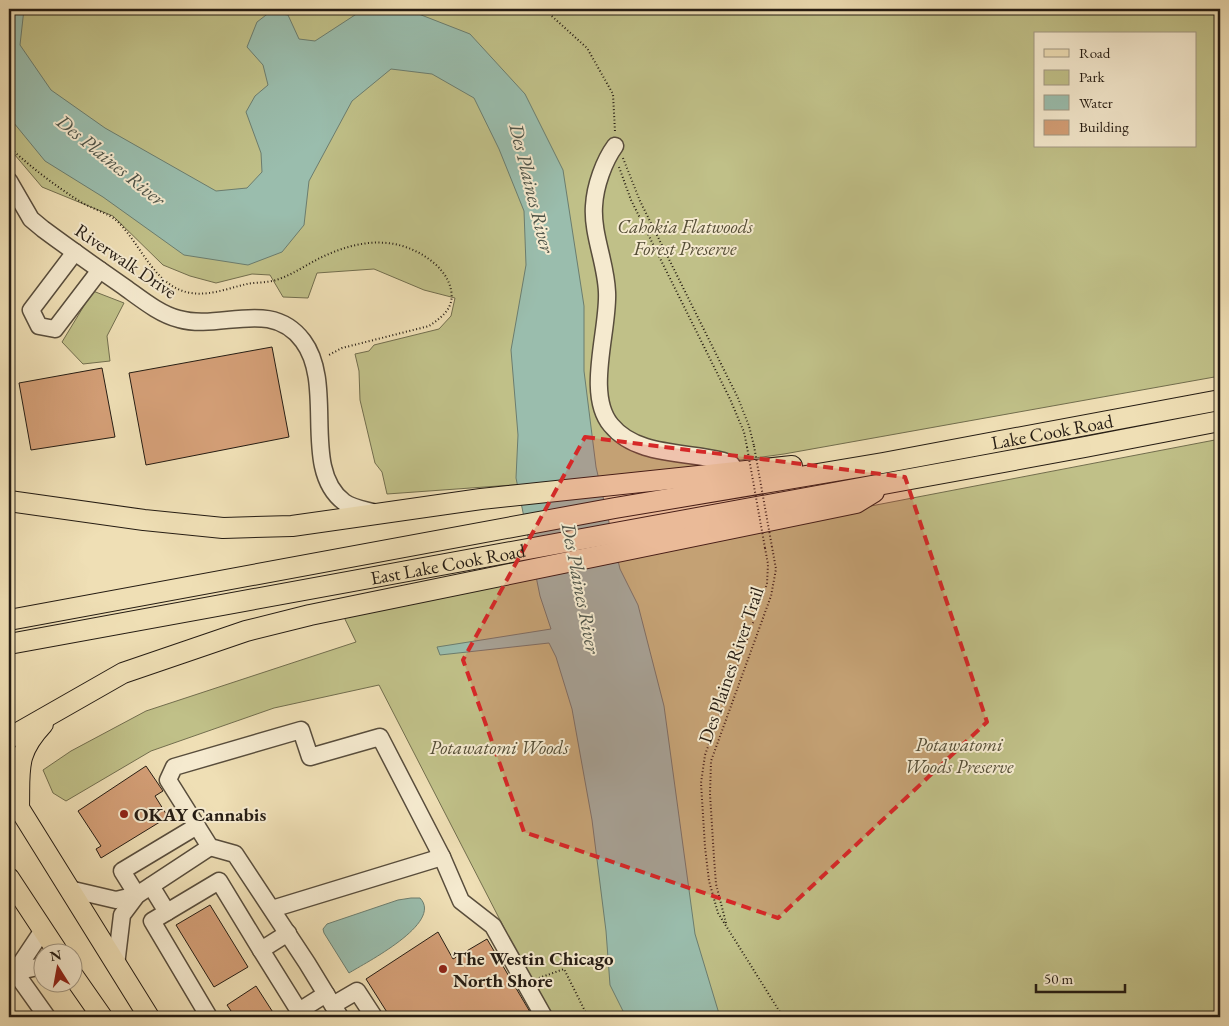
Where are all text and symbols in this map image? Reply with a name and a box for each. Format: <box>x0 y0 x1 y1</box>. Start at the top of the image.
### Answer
legend <box>1034 32 1196 148</box>
text: Road <box>1079 43 1111 62</box>
text: Park <box>1079 67 1106 86</box>
text: Water <box>1079 93 1113 112</box>
water label: Des Plaines River <box>51 108 172 213</box>
text: Building <box>1079 117 1129 136</box>
water label: Des Plaines River <box>503 120 561 257</box>
park label: Cahokia Flatwoods Forest Preserve <box>617 214 754 261</box>
street label: Riverwalk Drive <box>70 218 182 304</box>
street label: Lake Cook Road <box>989 408 1115 455</box>
water label: Des Plaines River <box>555 519 607 657</box>
street label: East Lake Cook Road <box>368 537 528 590</box>
street label: Des Plaines River Trail <box>692 583 770 747</box>
park label: Potawatomi Woods Preserve <box>904 732 1014 779</box>
park label: Potawatomi Woods <box>430 735 569 760</box>
place label: OKAY Cannabis <box>134 802 266 827</box>
marker: OKAY Cannabis <box>118 808 130 820</box>
north arrow <box>32 944 82 994</box>
text: N <box>48 945 63 965</box>
place label: The Westin Chicago North Shore <box>453 946 614 993</box>
scale bar <box>1036 961 1125 993</box>
marker: The Westin Chicago North Shore <box>437 963 449 975</box>
text: 50 m <box>1044 969 1073 988</box>

